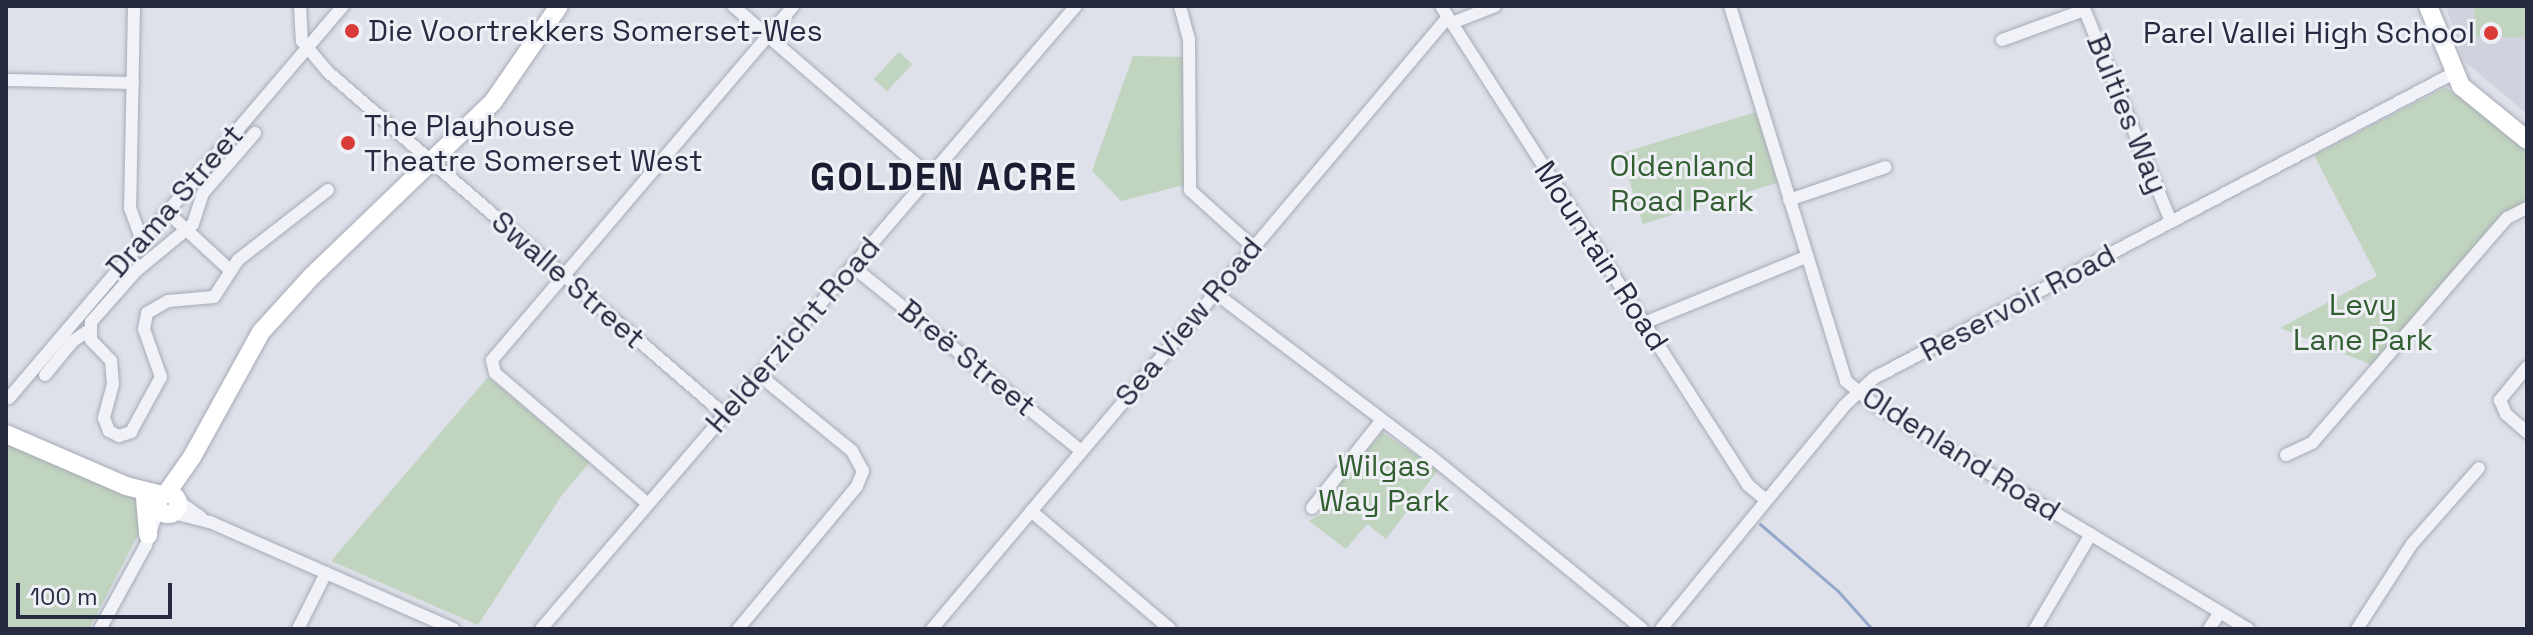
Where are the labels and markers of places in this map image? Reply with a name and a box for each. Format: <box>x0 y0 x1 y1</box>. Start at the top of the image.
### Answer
place label: Die Voortrekkers Somerset-Wes <box>368 13 823 49</box>
place label: Parel Vallei High School <box>2143 15 2475 51</box>
marker: Die Voortrekkers Somerset-Wes <box>343 22 361 40</box>
marker: Parel Vallei High School <box>2482 24 2500 42</box>
place label: The Playhouse Theatre Somerset West <box>364 108 703 178</box>
marker: The Playhouse Theatre Somerset West <box>339 134 357 152</box>

